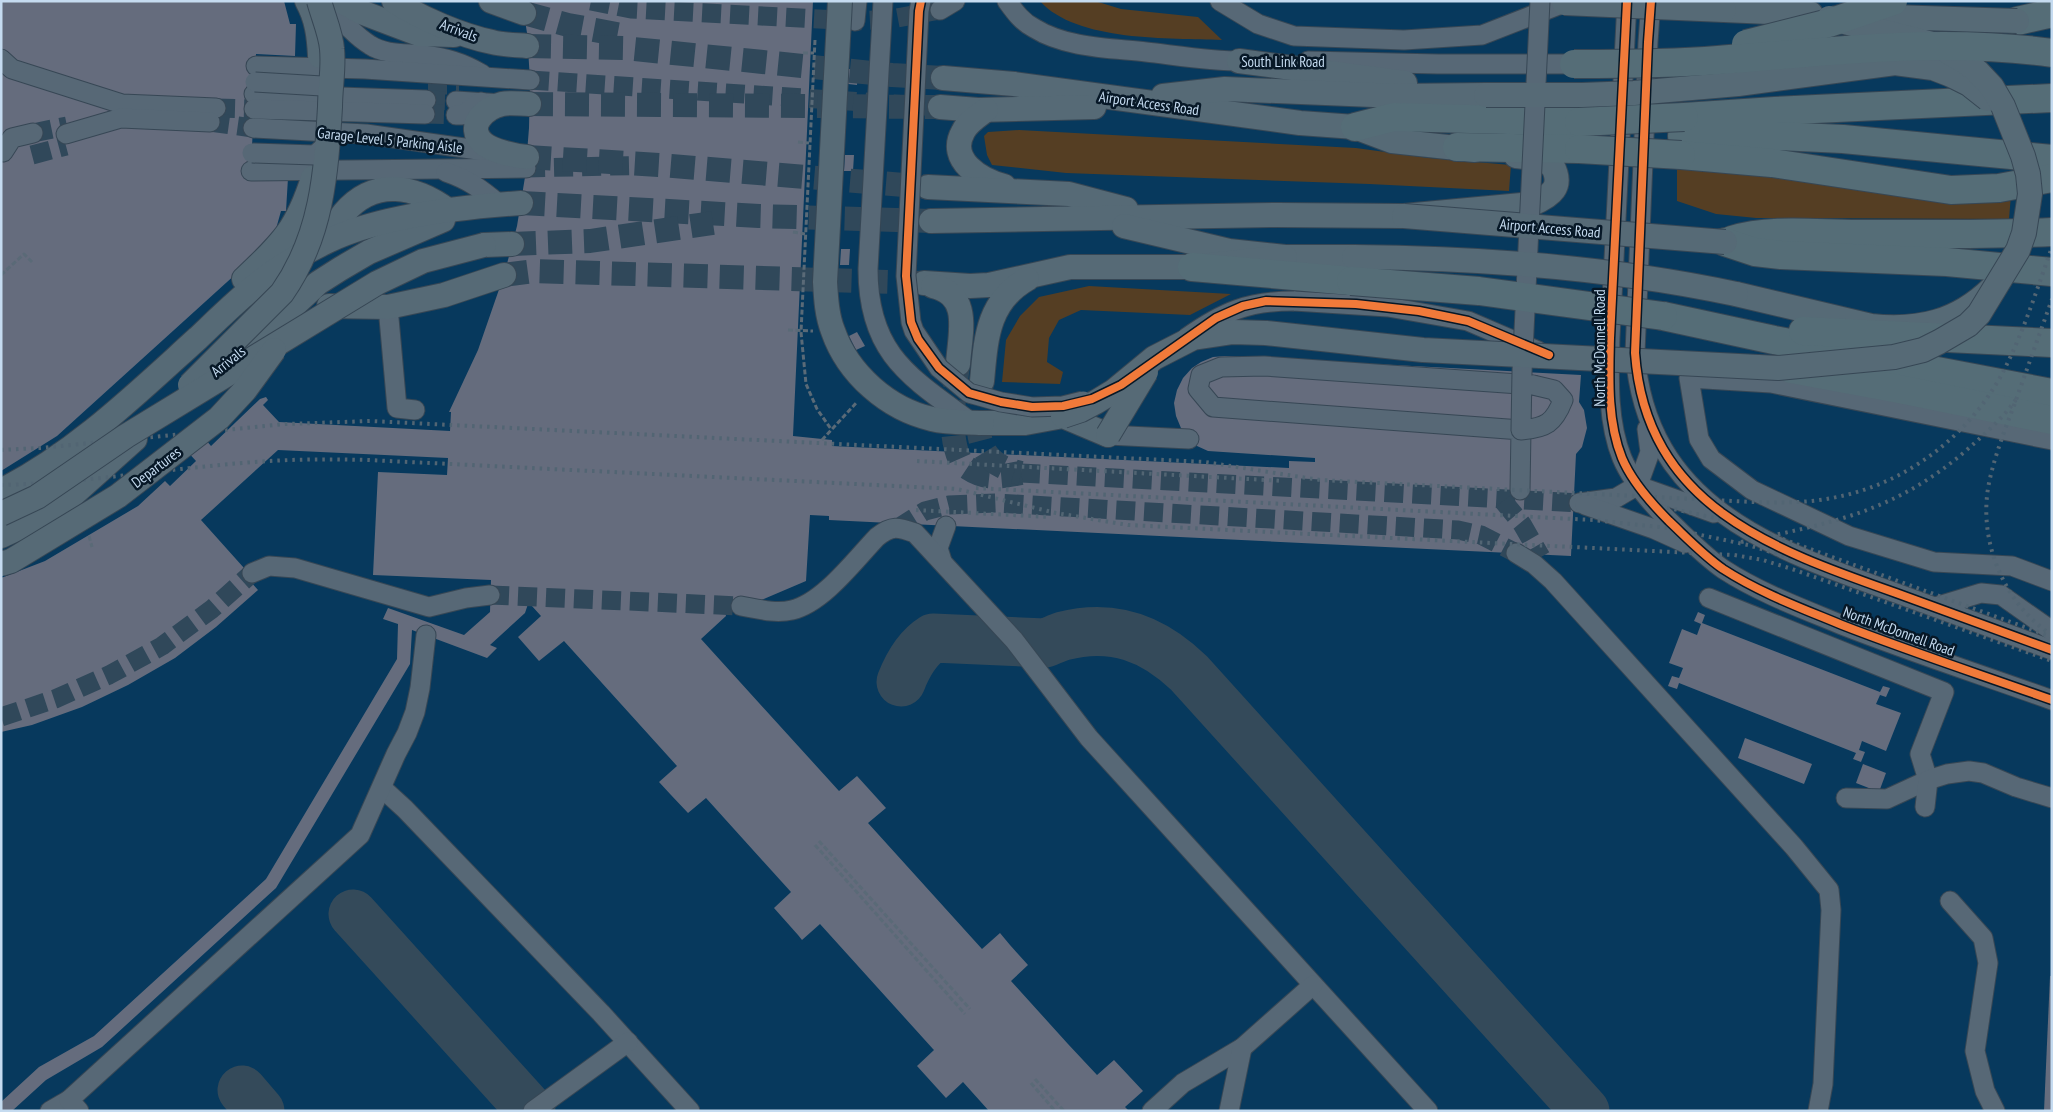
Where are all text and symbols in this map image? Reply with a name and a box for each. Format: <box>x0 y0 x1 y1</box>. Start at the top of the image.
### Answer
street label: Arrivals <box>437 14 481 46</box>
street label: South Link Road <box>1241 52 1325 71</box>
street label: Airport Access Road <box>1098 87 1200 119</box>
street label: Garage Level 5 Parking Aisle <box>316 123 464 157</box>
street label: Airport Access Road <box>1499 214 1601 242</box>
street label: North McDonnell Road <box>1590 289 1609 407</box>
street label: Arrivals <box>207 341 249 381</box>
street label: Departures <box>127 442 185 492</box>
street label: North McDonnell Road <box>1841 602 1957 660</box>

